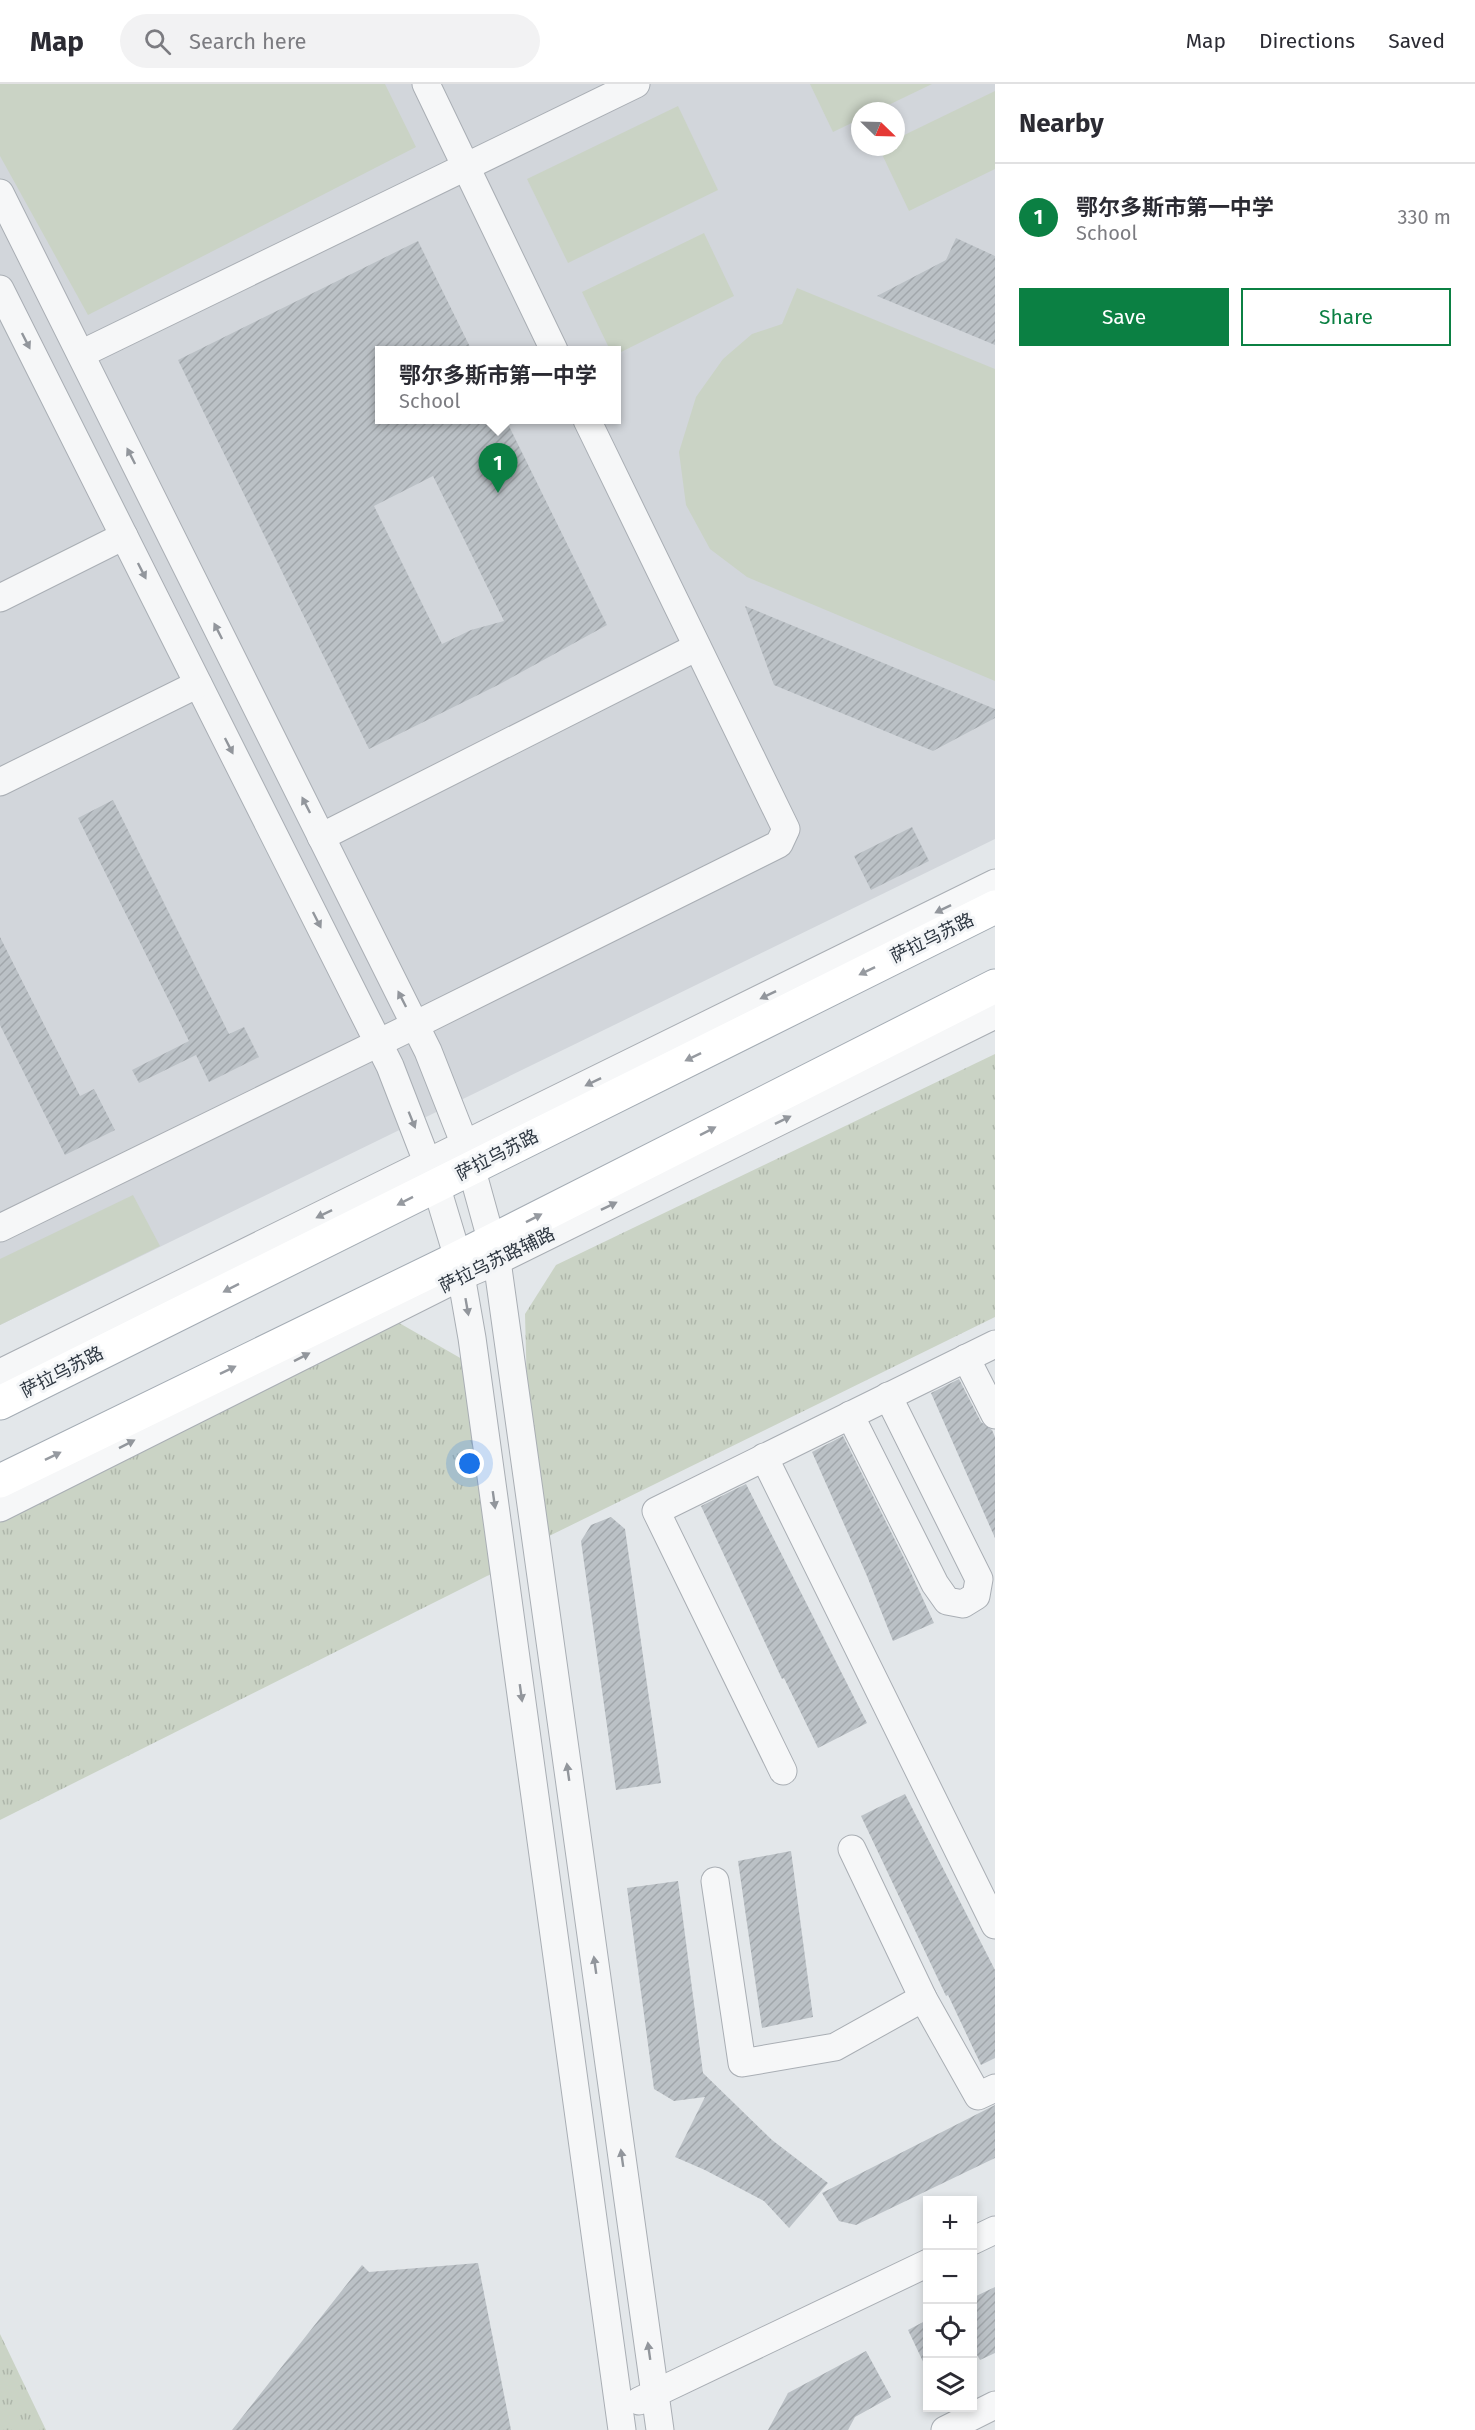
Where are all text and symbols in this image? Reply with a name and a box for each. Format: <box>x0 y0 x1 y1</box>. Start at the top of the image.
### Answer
search box <box>120 14 540 68</box>
text: Map <box>30 25 84 58</box>
icon: search <box>141 25 174 58</box>
text: Search here <box>189 28 307 55</box>
text: Map <box>1186 28 1226 54</box>
text: Directions <box>1259 28 1355 54</box>
text: Saved <box>1388 28 1445 54</box>
north arrow <box>851 102 905 156</box>
text: Nearby <box>1019 108 1104 139</box>
text: 鄂尔多斯市第一中学 <box>1076 194 1274 221</box>
text: 1 <box>1034 205 1043 229</box>
text: 330 m <box>1397 205 1451 229</box>
text: School <box>1076 221 1137 245</box>
button: Save <box>1019 288 1229 346</box>
button: Share <box>1241 288 1451 346</box>
one-way arrow <box>22 332 31 349</box>
popup <box>375 346 621 424</box>
text: 鄂尔多斯市第一中学 <box>399 362 597 389</box>
text: School <box>399 389 460 413</box>
pin: 1 <box>478 444 518 493</box>
one-way arrow <box>127 448 136 465</box>
one-way arrow <box>137 563 147 580</box>
one-way arrow <box>214 622 223 639</box>
one-way arrow <box>225 737 234 754</box>
one-way arrow <box>301 797 310 814</box>
one-way arrow <box>934 904 951 913</box>
street label: 萨拉乌苏路 <box>887 908 977 968</box>
one-way arrow <box>312 912 322 929</box>
one-way arrow <box>859 966 876 975</box>
one-way arrow <box>397 990 407 1007</box>
one-way arrow <box>759 991 776 1000</box>
one-way arrow <box>684 1053 701 1062</box>
one-way arrow <box>585 1077 602 1087</box>
one-way arrow <box>407 1112 417 1130</box>
one-way arrow <box>775 1115 792 1124</box>
street label: 萨拉乌苏路 <box>452 1125 542 1185</box>
one-way arrow <box>700 1126 717 1135</box>
one-way arrow <box>397 1196 414 1205</box>
one-way arrow <box>600 1201 617 1211</box>
one-way arrow <box>315 1209 333 1219</box>
one-way arrow <box>526 1214 543 1223</box>
street label: 萨拉乌苏路辅路 <box>436 1222 558 1298</box>
one-way arrow <box>222 1283 239 1292</box>
one-way arrow <box>463 1298 472 1317</box>
street label: 萨拉乌苏路 <box>17 1342 107 1402</box>
one-way arrow <box>293 1352 310 1361</box>
one-way arrow <box>219 1365 236 1375</box>
one-way arrow <box>119 1439 136 1449</box>
your location <box>455 1449 484 1478</box>
one-way arrow <box>44 1451 61 1460</box>
one-way arrow <box>490 1491 499 1510</box>
one-way arrow <box>516 1684 525 1703</box>
one-way arrow <box>563 1762 573 1781</box>
one-way arrow <box>590 1955 600 1974</box>
one-way arrow <box>618 2149 627 2168</box>
map controls <box>923 2196 977 2412</box>
button: + <box>923 2196 977 2250</box>
button: − <box>923 2250 977 2304</box>
button: locate <box>923 2304 977 2358</box>
one-way arrow <box>645 2342 654 2361</box>
button: layers <box>923 2358 977 2412</box>

